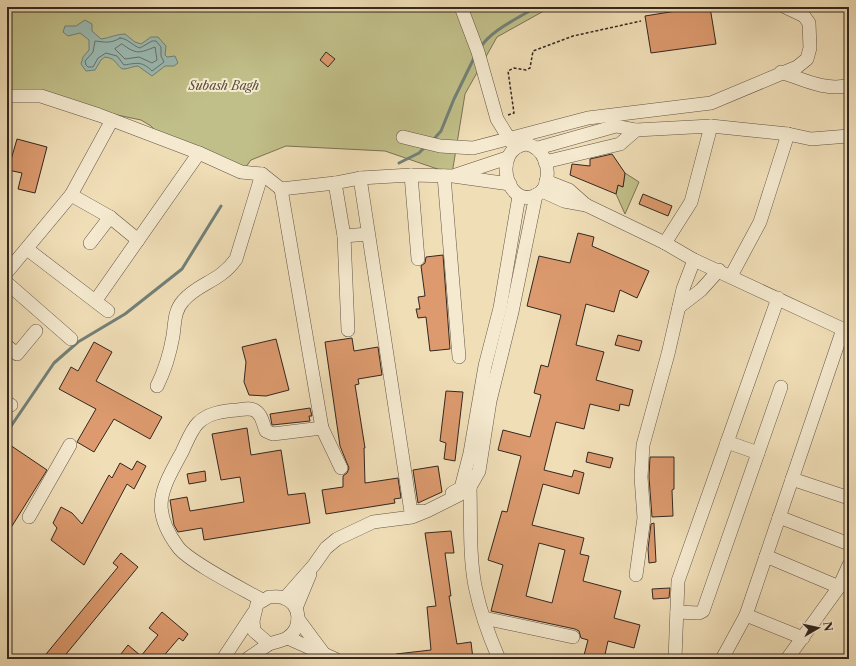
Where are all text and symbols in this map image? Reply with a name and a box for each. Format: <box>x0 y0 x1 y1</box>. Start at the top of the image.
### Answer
park label: Subash Bagh <box>188 78 259 93</box>
north arrow <box>798 608 838 648</box>
text: N <box>820 621 836 633</box>

